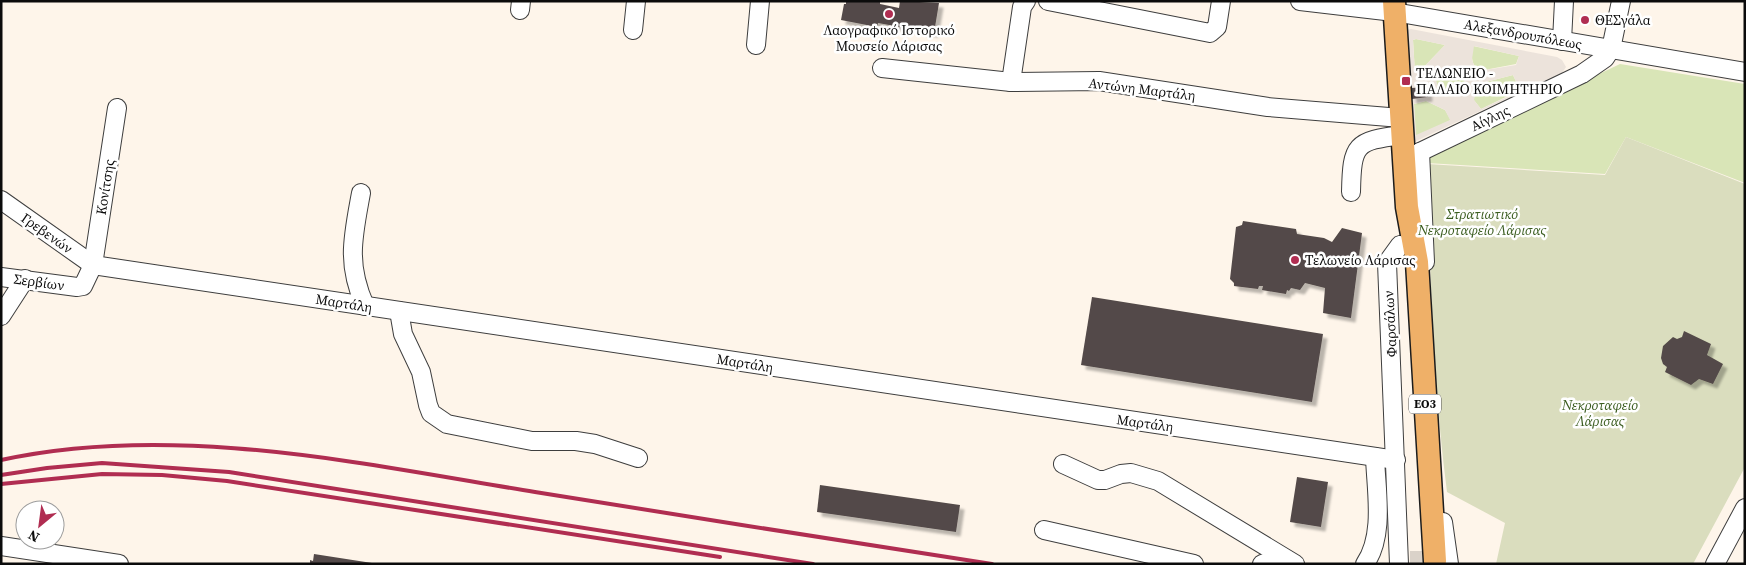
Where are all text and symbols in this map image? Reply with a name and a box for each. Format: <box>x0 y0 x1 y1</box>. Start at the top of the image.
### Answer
marker: Λαογραφικό Ιστορικό Μουσείο Λάρισας <box>883 8 895 20</box>
place label: ΘΕΣγάλα <box>1595 10 1651 30</box>
street label: Αλεξανδρουπόλεως <box>1462 14 1584 54</box>
marker: ΘΕΣγάλα <box>1579 14 1591 26</box>
place label: Λαογραφικό Ιστορικό Μουσείο Λάρισας <box>823 20 955 56</box>
place label: ΤΕΛΩΝΕΙΟ - ΠΑΛΑΙΟ ΚΟΙΜΗΤΗΡΙΟ <box>1416 63 1563 99</box>
street label: Αντώνη Μαρτάλη <box>1087 73 1197 105</box>
marker: ΤΕΛΩΝΕΙΟ - ΠΑΛΑΙΟ ΚΟΙΜΗΤΗΡΙΟ <box>1400 75 1412 87</box>
street label: Αίγλης <box>1467 100 1513 136</box>
street label: Κονίτσης <box>91 158 119 216</box>
park label: Στρατιωτικό Νεκροταφείο Λάρισας <box>1417 204 1547 240</box>
street label: Γρεβενών <box>17 208 77 258</box>
place label: Τελωνείο Λάρισας <box>1305 250 1416 270</box>
marker: Τελωνείο Λάρισας <box>1289 254 1301 266</box>
street label: Σερβίων <box>12 269 66 295</box>
street label: Μαρτάλη <box>314 289 374 317</box>
street label: Φαρσάλων <box>1378 290 1402 358</box>
street label: Μαρτάλη <box>715 349 775 377</box>
road number: ΕΟ3 <box>1409 394 1441 414</box>
park label: Νεκροταφείο Λάρισας <box>1561 395 1638 431</box>
street label: Μαρτάλη <box>1115 409 1175 437</box>
north arrow <box>15 500 65 550</box>
text: N <box>24 525 43 548</box>

